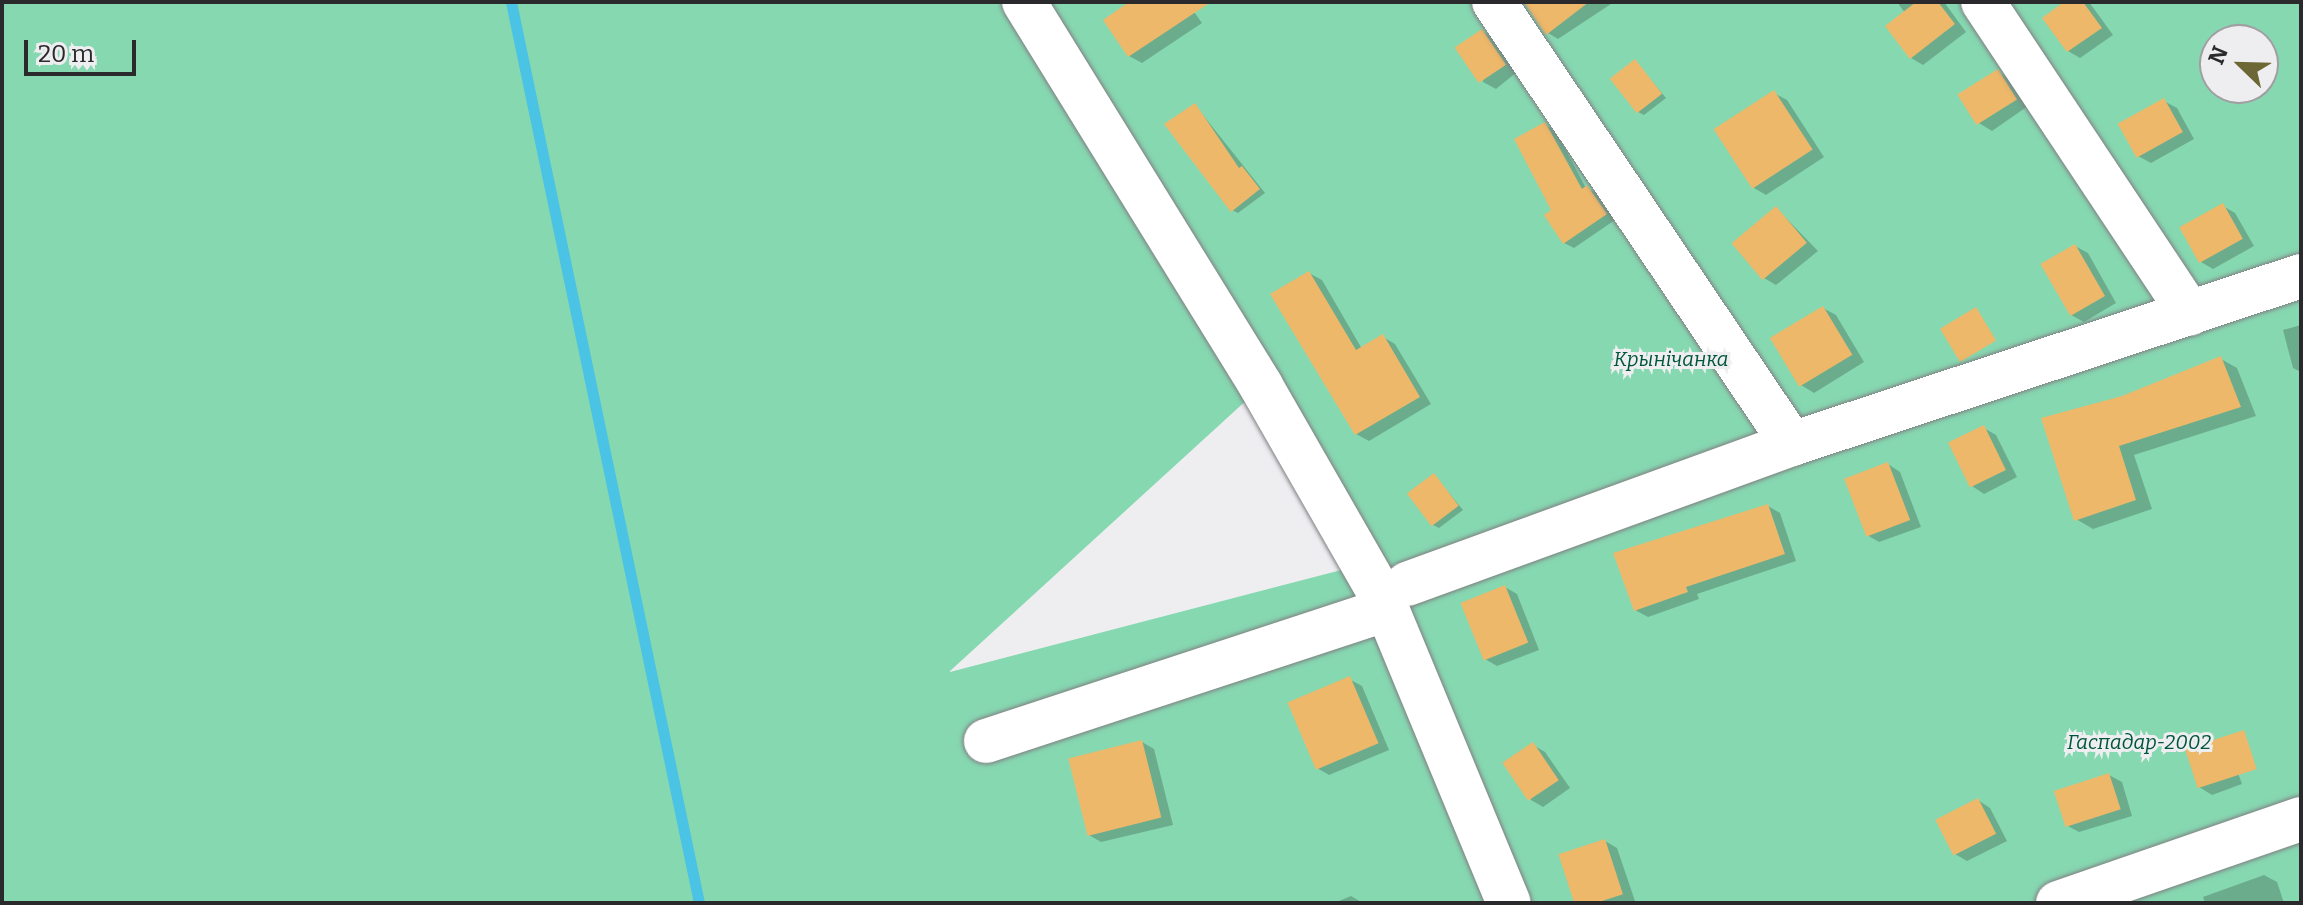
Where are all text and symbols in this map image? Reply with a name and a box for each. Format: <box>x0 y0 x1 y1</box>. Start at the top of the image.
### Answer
scale bar <box>28 24 140 74</box>
north arrow <box>2199 24 2279 104</box>
text: 20 m <box>38 40 94 68</box>
text: N <box>2203 42 2234 68</box>
park label: Крынічанка <box>1613 347 1729 371</box>
park label: Гаспадар-2002 <box>2067 730 2211 754</box>

